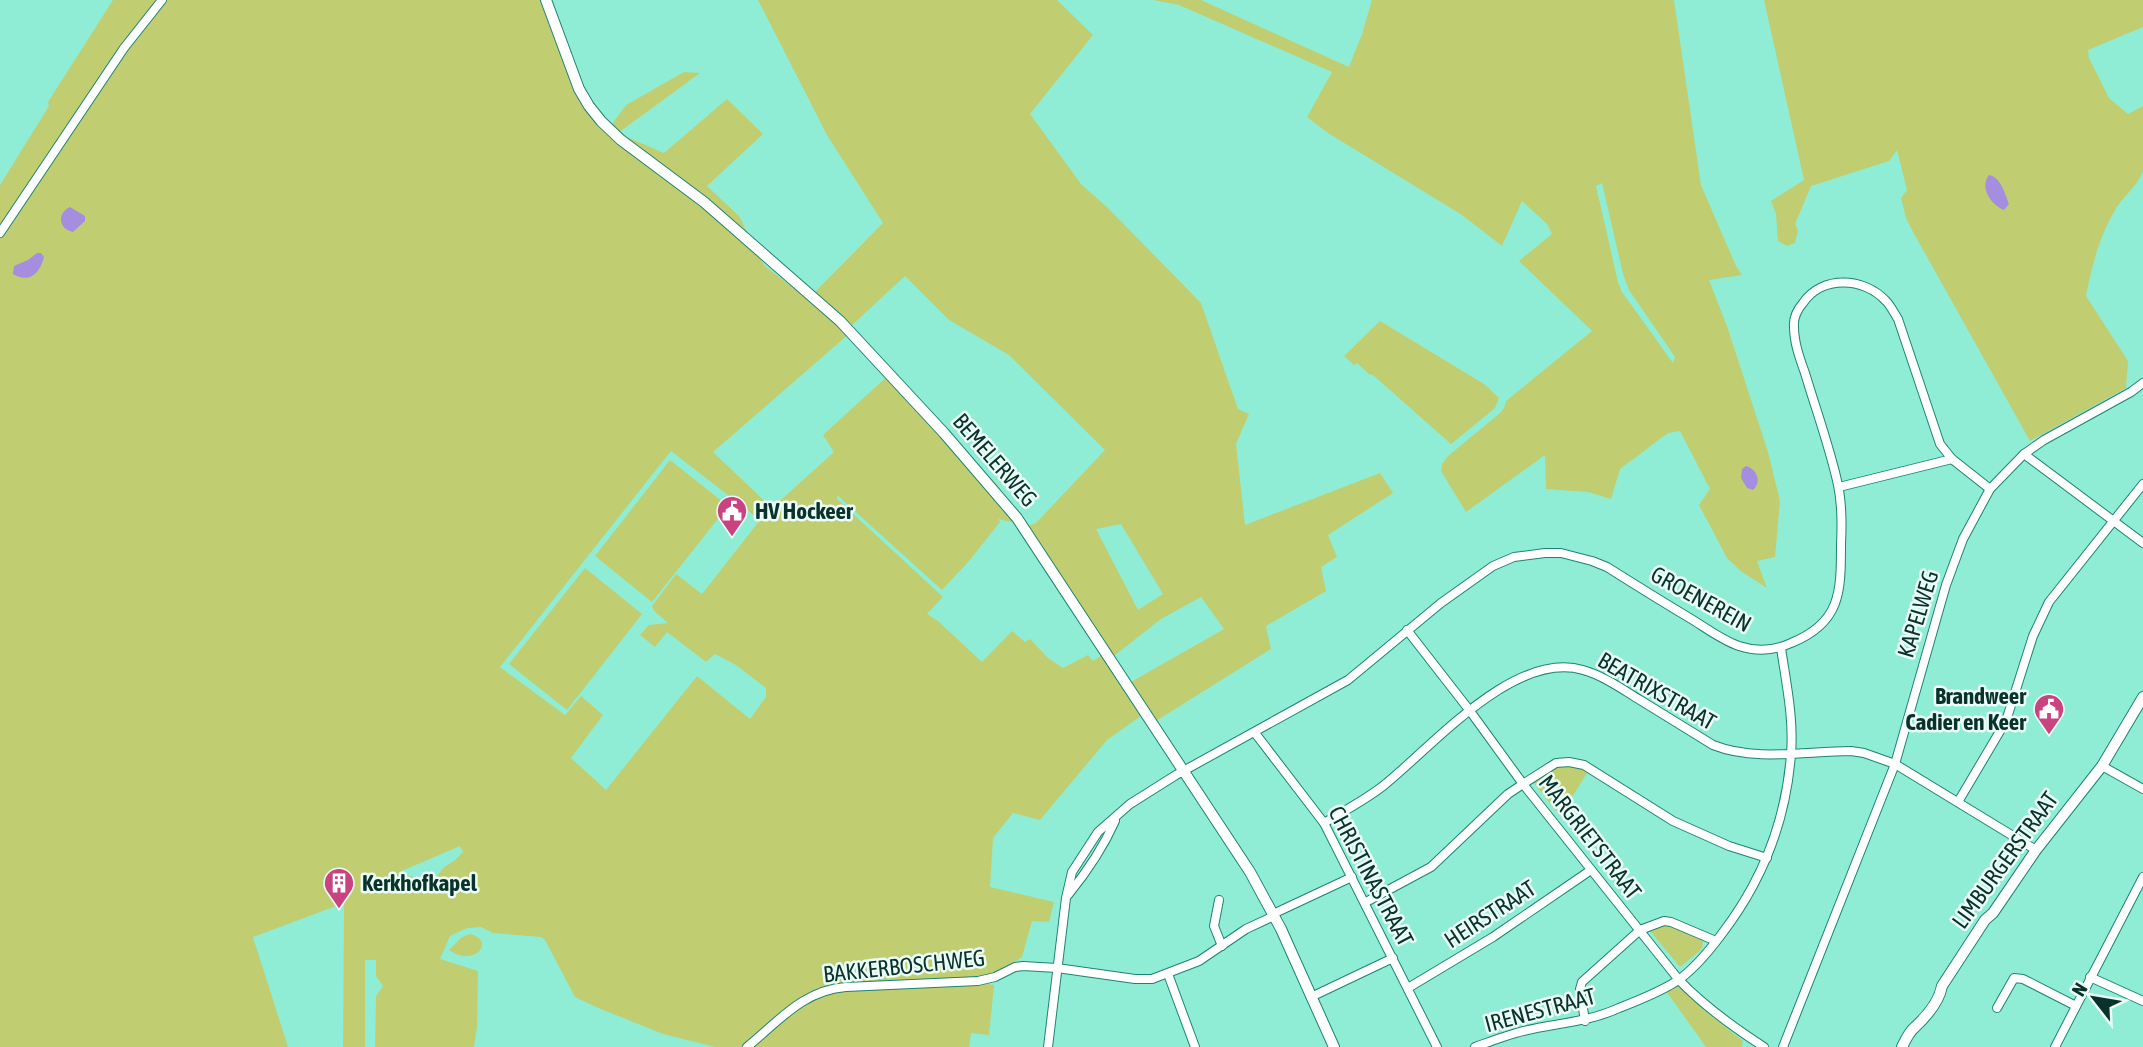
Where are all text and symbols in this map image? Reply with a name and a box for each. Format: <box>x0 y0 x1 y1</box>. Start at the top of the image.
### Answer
street label: BEMELERWEG <box>948 408 1042 512</box>
public building icon: HV Hockeer <box>715 494 749 538</box>
place label: HV Hockeer <box>755 498 854 524</box>
street label: GROENEREIN <box>1646 561 1756 637</box>
street label: KAPELWEG <box>1892 567 1944 661</box>
street label: BEATRIXSTRAAT <box>1593 647 1721 735</box>
place label: Brandweer Cadier en Keer <box>1905 683 2027 735</box>
public building icon: Brandweer Cadier en Keer <box>2032 692 2066 736</box>
street label: MARGRIETSTRAAT <box>1533 770 1647 904</box>
street label: LIMBURGERSTRAAT <box>1947 787 2063 933</box>
street label: CHRISTINASTRAAT <box>1323 802 1419 950</box>
building icon: Kerkhofkapel <box>322 866 356 910</box>
place label: Kerkhofkapel <box>362 870 478 896</box>
street label: HEIRSTRAAT <box>1440 875 1540 953</box>
street label: BAKKERBOSCHWEG <box>822 945 986 987</box>
north arrow <box>2059 963 2129 1033</box>
text: N <box>2067 979 2092 1000</box>
street label: IRENESTRAAT <box>1482 983 1598 1037</box>

